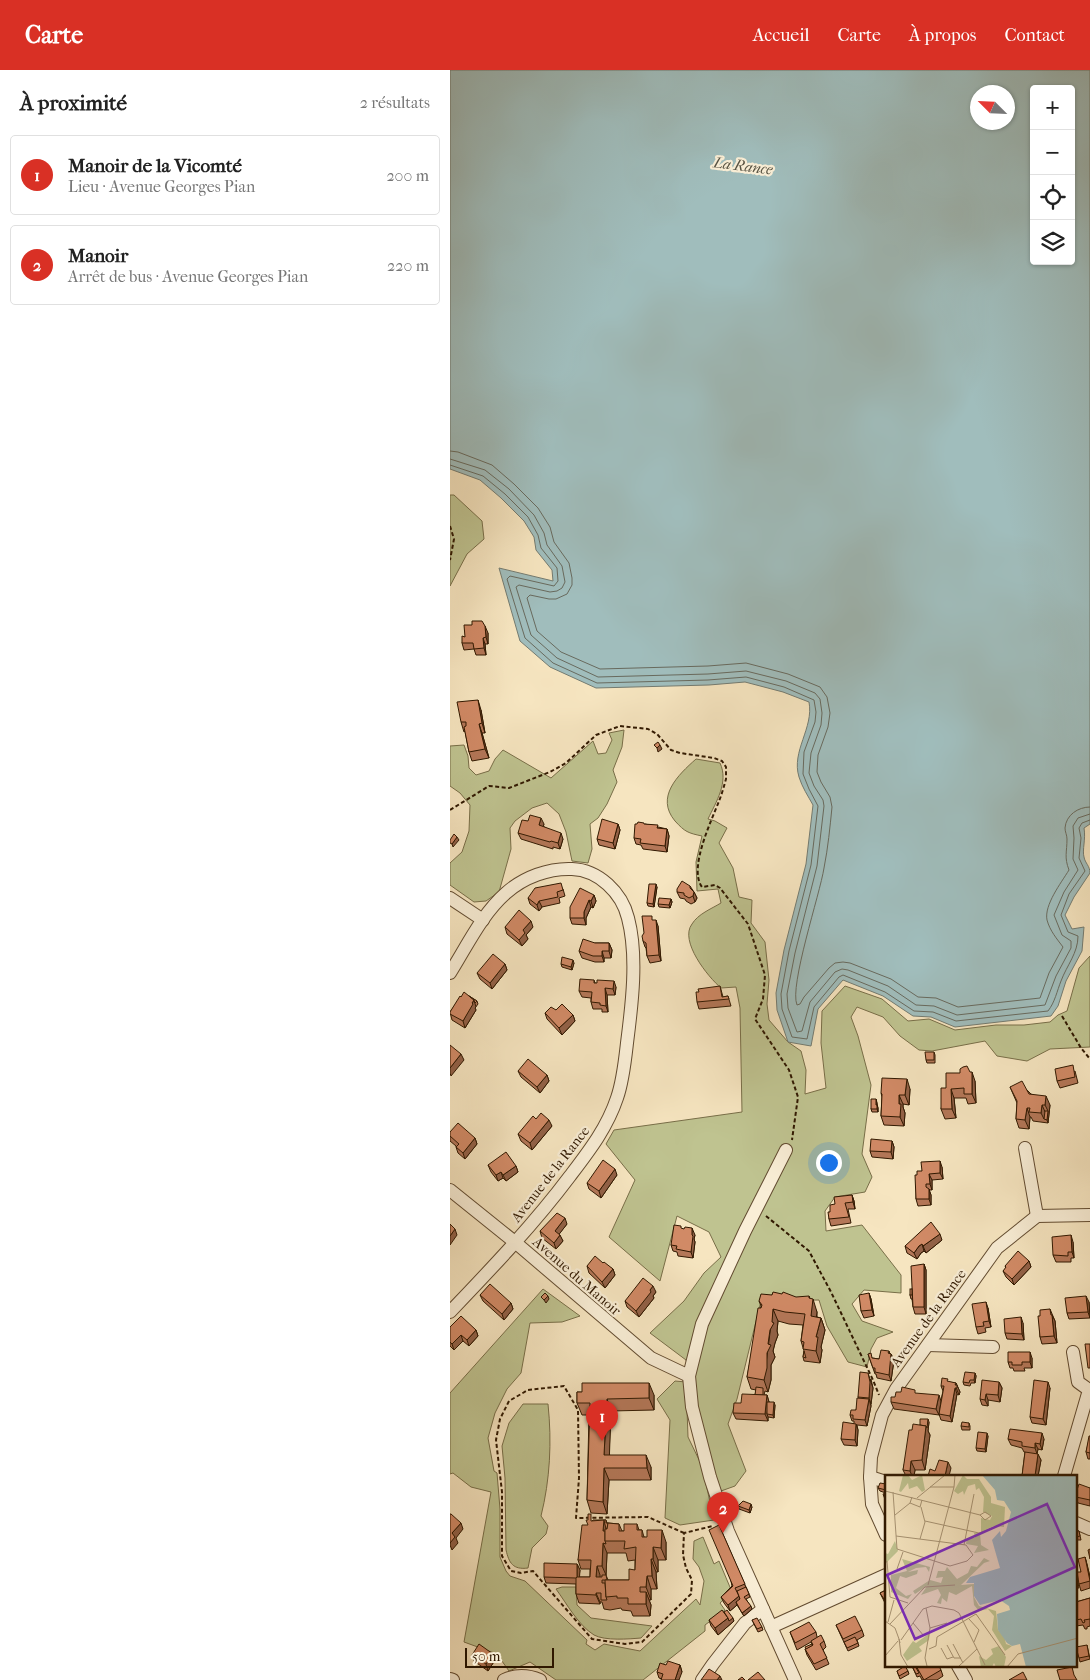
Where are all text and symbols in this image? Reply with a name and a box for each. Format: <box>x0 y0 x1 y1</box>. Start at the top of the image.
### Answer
text: Carte <box>25 21 83 49</box>
text: Accueil <box>753 25 810 46</box>
text: Carte <box>838 25 881 46</box>
text: À propos <box>909 25 976 46</box>
text: Contact <box>1004 25 1065 46</box>
north arrow <box>970 85 1015 130</box>
map controls <box>1030 85 1075 265</box>
button: + <box>1030 85 1075 130</box>
text: À proximité <box>20 91 127 115</box>
text: 2 résultats <box>360 93 430 112</box>
button: − <box>1030 130 1075 175</box>
water label: La Rance <box>711 153 774 179</box>
text: Manoir de la Vicomté <box>68 155 242 177</box>
text: 1 <box>34 166 40 185</box>
text: 200 m <box>386 166 429 185</box>
button: locate <box>1030 175 1075 220</box>
text: Lieu · Avenue Georges Pian <box>68 177 255 196</box>
button: layers <box>1030 220 1075 265</box>
text: Manoir <box>68 245 128 267</box>
text: 2 <box>33 256 41 275</box>
text: 220 m <box>387 256 429 275</box>
text: Arrêt de bus · Avenue Georges Pian <box>68 267 308 286</box>
street label: Avenue de la Rance <box>507 1123 593 1226</box>
your location <box>816 1150 842 1176</box>
street label: Avenue du Manoir <box>528 1233 624 1319</box>
street label: Avenue de la Rance <box>887 1266 970 1371</box>
pin: 1 <box>586 1400 618 1441</box>
inset map <box>885 1475 1078 1668</box>
pin: 2 <box>707 1492 739 1533</box>
scale bar <box>465 1645 554 1668</box>
text: 50 m <box>472 1648 500 1665</box>

